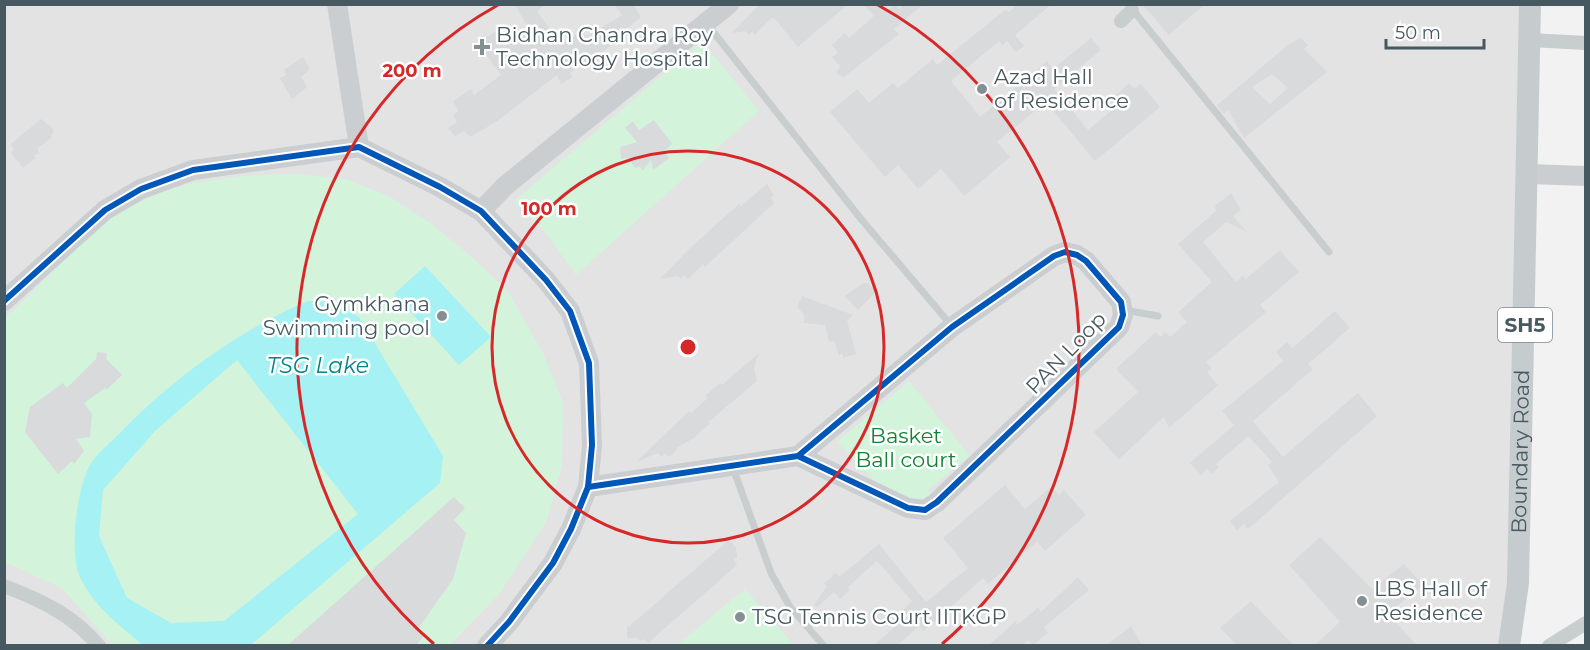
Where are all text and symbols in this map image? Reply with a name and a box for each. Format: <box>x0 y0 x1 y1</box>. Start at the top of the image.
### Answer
scale bar <box>1386 12 1484 50</box>
place label: Bidhan Chandra Roy Technology Hospital <box>496 22 713 71</box>
text: 50 m <box>1395 22 1441 44</box>
marker: Bidhan Chandra Roy Technology Hospital <box>473 38 491 56</box>
text: 200 m <box>382 60 442 82</box>
place label: Azad Hall of Residence <box>994 64 1129 113</box>
marker: Azad Hall of Residence <box>975 82 989 96</box>
text: 100 m <box>521 198 577 220</box>
place label: Gymkhana Swimming pool <box>263 291 430 340</box>
street label: PAN Loop <box>1020 306 1111 399</box>
road number: SH5 <box>1498 308 1552 342</box>
marker: Gymkhana Swimming pool <box>435 309 449 323</box>
centre of rings <box>678 337 698 357</box>
water label: TSG Lake <box>267 352 369 379</box>
street label: Boundary Road <box>1506 369 1534 534</box>
park label: Basket Ball court <box>855 423 957 472</box>
place label: LBS Hall of Residence <box>1374 576 1488 625</box>
marker: LBS Hall of Residence <box>1355 594 1369 608</box>
place label: TSG Tennis Court IITKGP <box>752 604 1006 629</box>
marker: TSG Tennis Court IITKGP <box>733 610 747 624</box>

